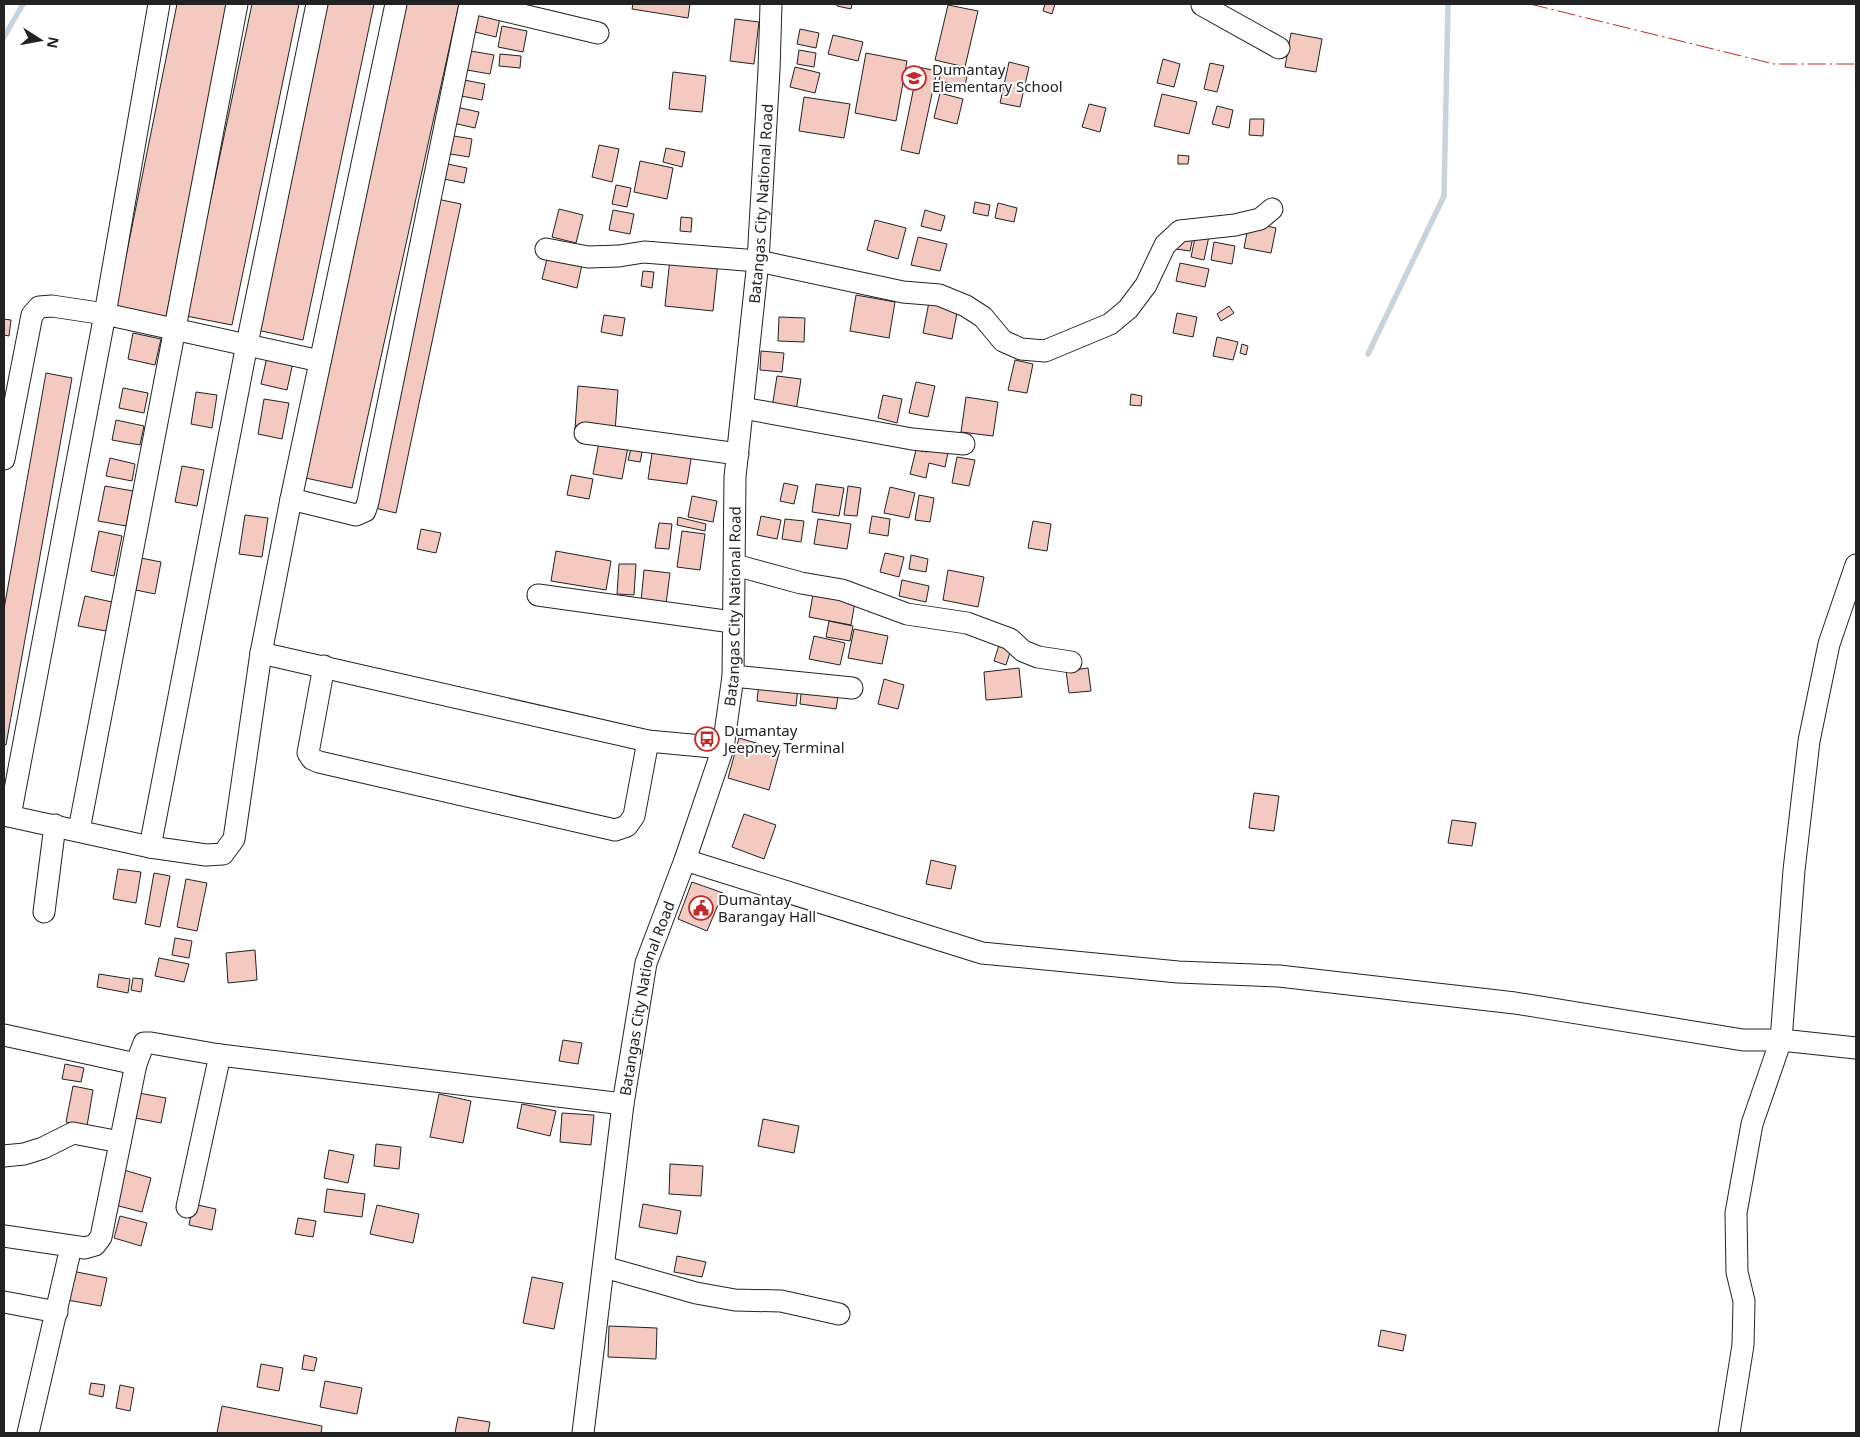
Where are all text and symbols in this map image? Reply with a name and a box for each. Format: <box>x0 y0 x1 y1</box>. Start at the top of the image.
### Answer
north arrow <box>15 15 65 65</box>
text: N <box>43 35 64 50</box>
place label: Dumantay Elementary School <box>932 59 1063 96</box>
school or university icon: Dumantay Elementary School <box>901 65 927 91</box>
street label: Batangas City National Road <box>744 103 777 305</box>
street label: Batangas City National Road <box>719 506 745 708</box>
place label: Dumantay Jeepney Terminal <box>722 720 845 757</box>
bus stop icon: Dumantay Jeepney Terminal <box>694 726 720 752</box>
place label: Dumantay Barangay Hall <box>718 889 816 926</box>
public building icon: Dumantay Barangay Hall <box>688 895 714 921</box>
street label: Batangas City National Road <box>614 898 679 1097</box>

